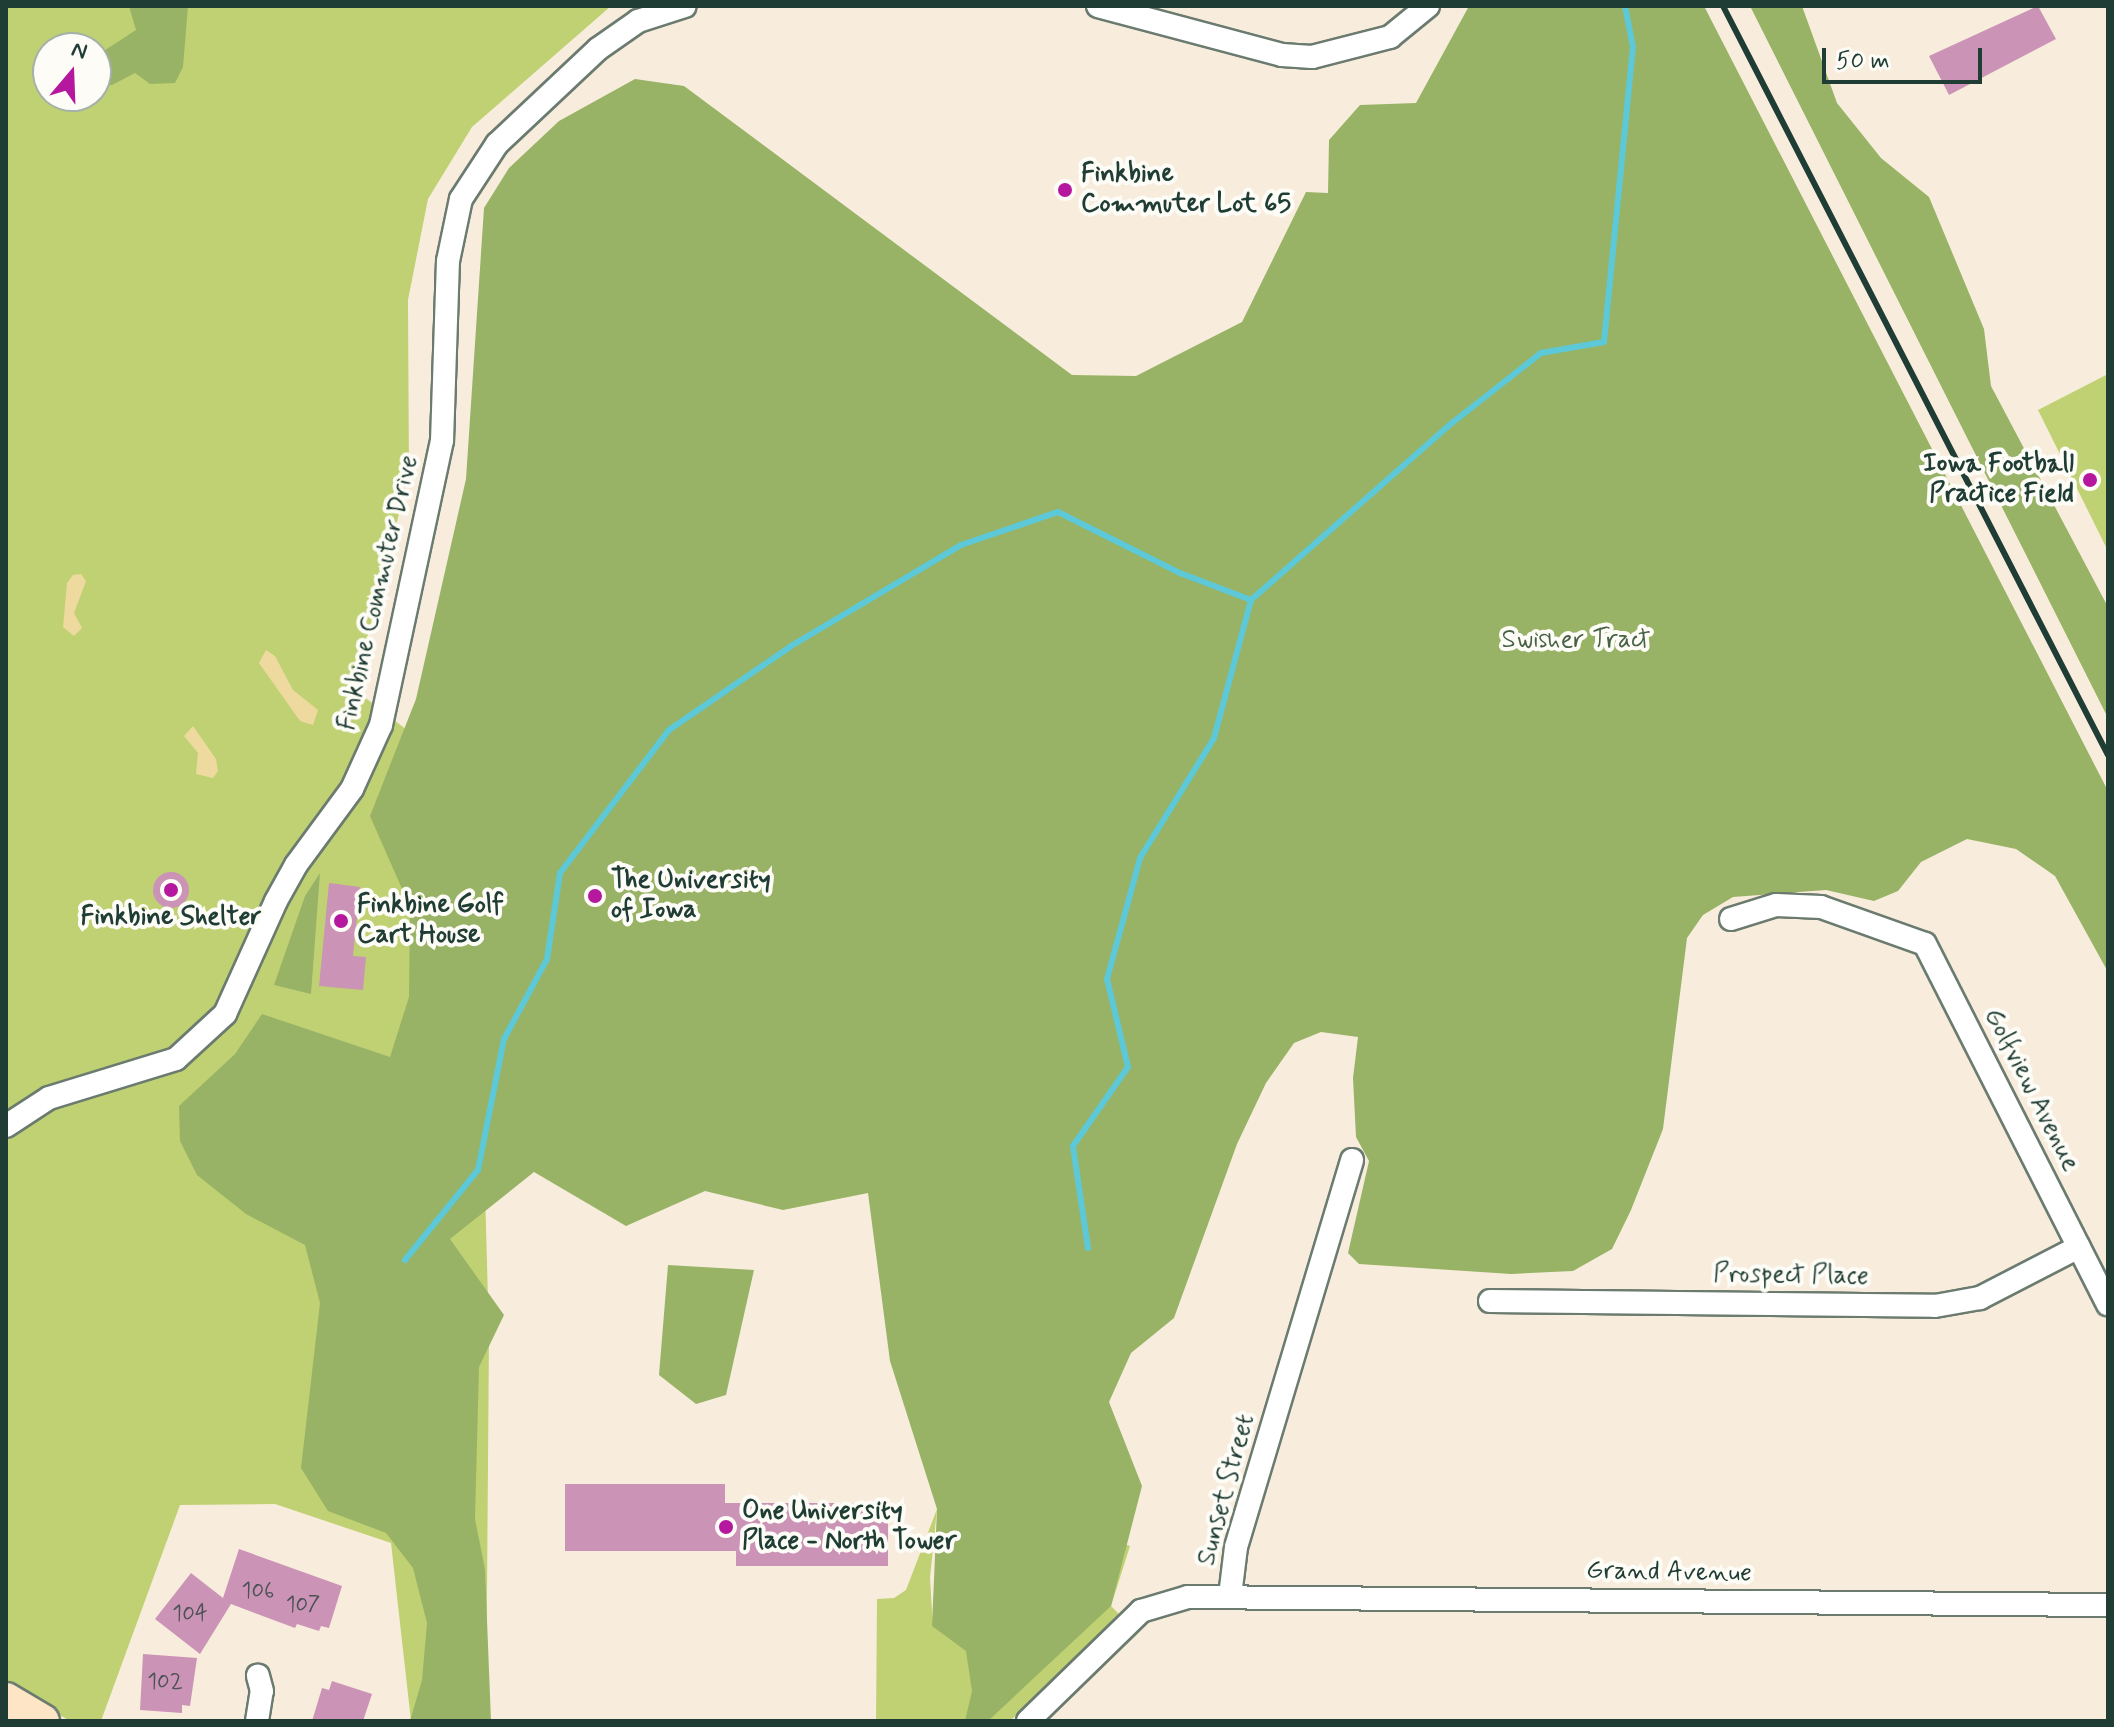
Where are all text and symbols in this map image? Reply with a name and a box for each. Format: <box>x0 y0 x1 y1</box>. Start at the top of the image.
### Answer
north arrow <box>32 32 112 112</box>
scale bar <box>1826 32 1986 82</box>
text: N <box>68 36 91 67</box>
text: 50 m <box>1836 46 1890 77</box>
place label: Finkbine Commuter Lot 65 <box>1081 159 1286 220</box>
marker: Finkbine Commuter Lot 65 <box>1056 181 1074 199</box>
street label: Finkbine Commuter Drive <box>331 447 427 739</box>
place label: Iowa Football Practice Field <box>1924 449 2074 510</box>
marker: Iowa Football Practice Field <box>2081 471 2099 489</box>
park label: Swisher Tract <box>1504 625 1648 657</box>
place label: The University of Iowa <box>611 865 770 926</box>
marker: Finkbine Shelter <box>162 881 180 899</box>
marker: The University of Iowa <box>586 887 604 905</box>
place label: Finkbine Golf Cart House <box>357 890 501 952</box>
place label: Finkbine Shelter <box>79 902 263 934</box>
marker: Finkbine Golf Cart House <box>332 912 350 930</box>
street label: Golfview Avenue <box>1976 1003 2086 1177</box>
street label: Prospect Place <box>1713 1259 1869 1293</box>
street label: Sunset Street <box>1191 1409 1263 1571</box>
place label: One University Place - North Tower <box>742 1496 957 1558</box>
marker: One University Place - North Tower <box>717 1518 735 1536</box>
street label: Grand Avenue <box>1588 1556 1750 1590</box>
house number: 106 <box>242 1579 274 1605</box>
house number: 107 <box>286 1593 320 1619</box>
house number: 104 <box>172 1602 208 1628</box>
house number: 102 <box>147 1670 183 1696</box>

